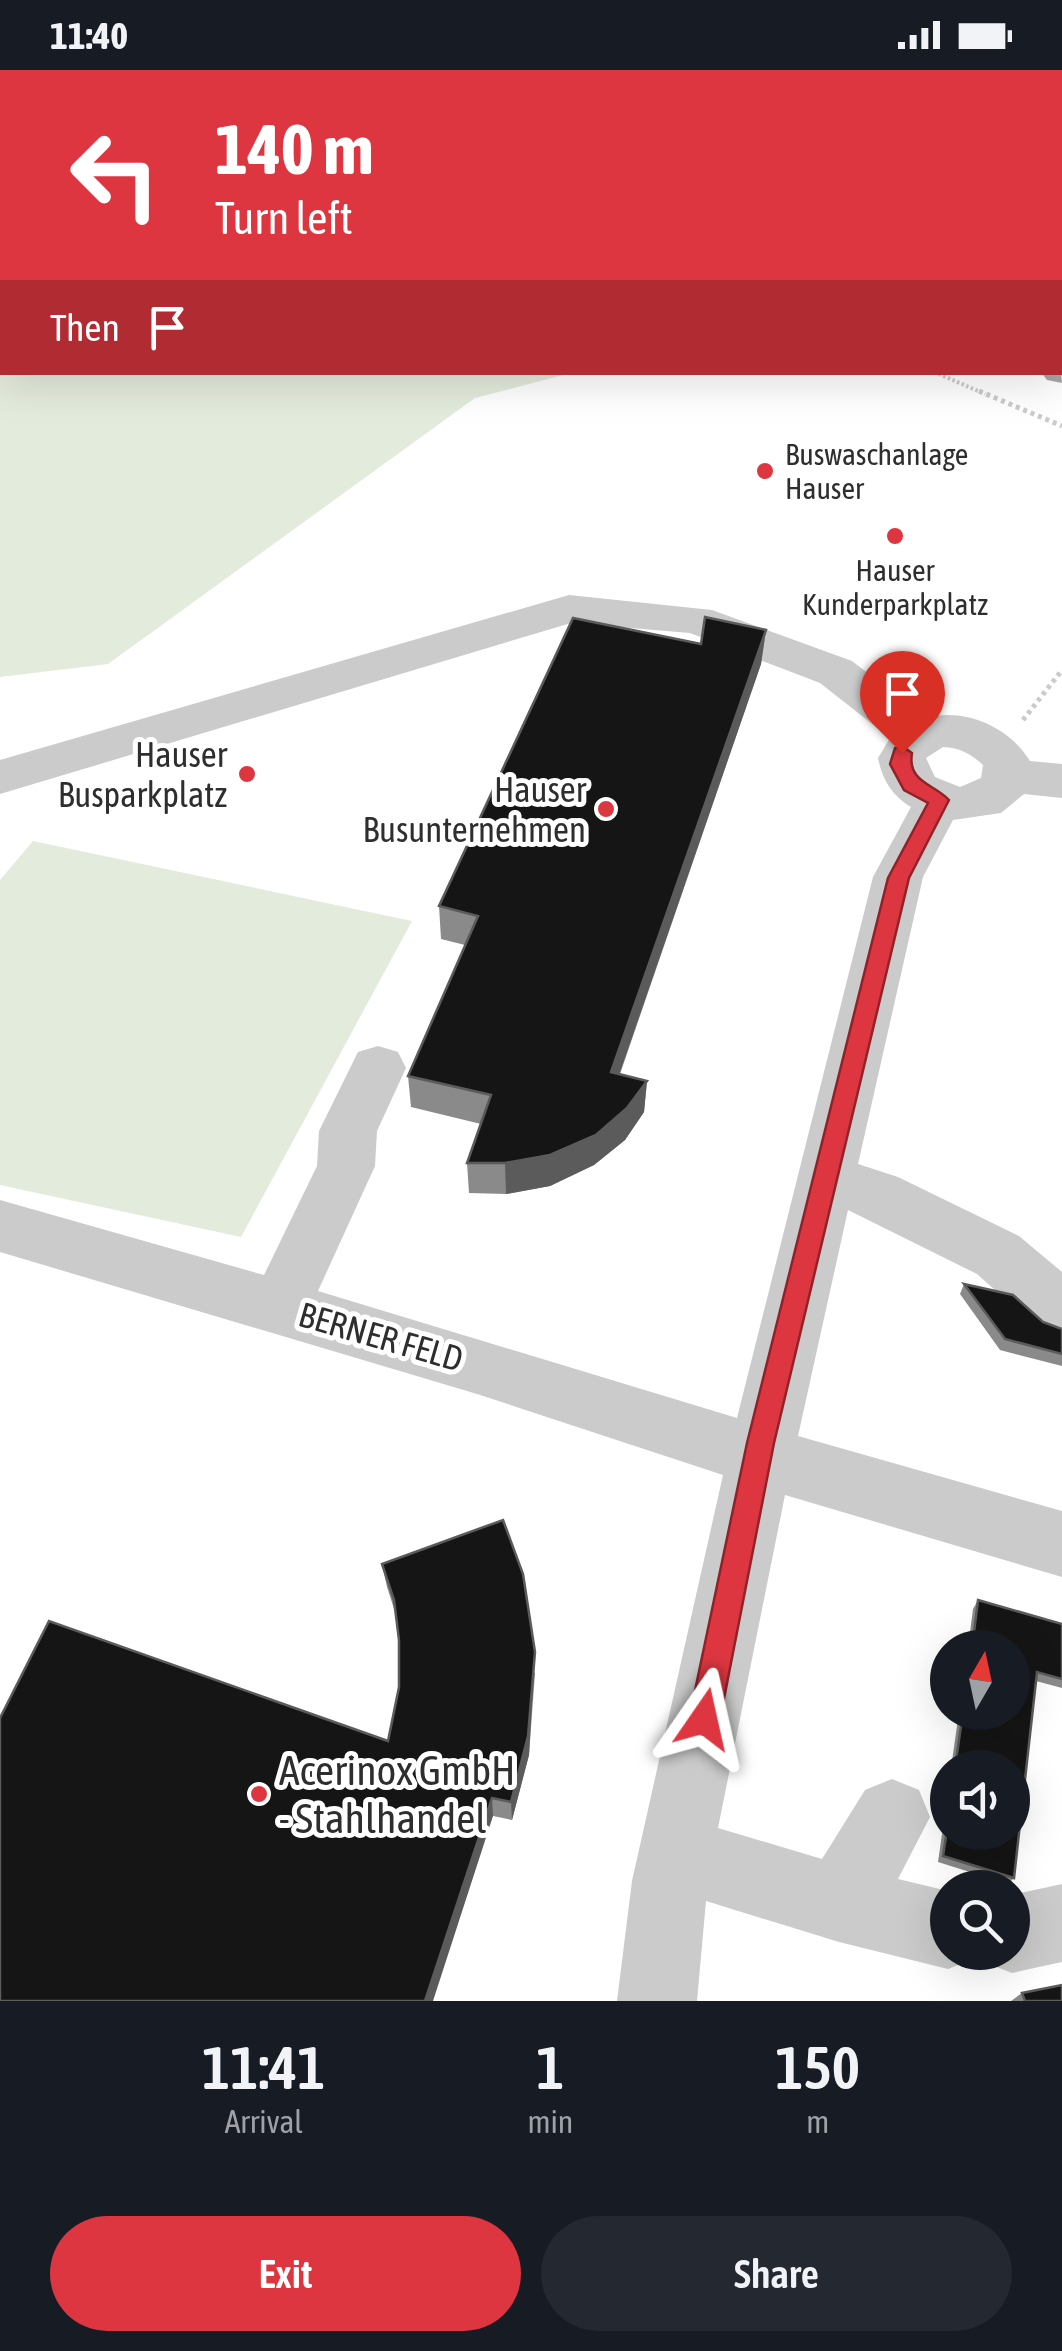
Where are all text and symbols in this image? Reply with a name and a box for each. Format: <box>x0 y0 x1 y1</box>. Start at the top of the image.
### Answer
text: 11:40 <box>50 14 128 57</box>
text: 140 m <box>215 109 374 189</box>
icon: left <box>50 110 180 240</box>
text: Turn left <box>215 192 353 244</box>
icon: arrive <box>140 300 195 355</box>
text: Then <box>50 306 120 349</box>
place label: Buswaschanlage Hauser <box>785 437 968 505</box>
marker: Buswaschanlage Hauser <box>754 460 776 482</box>
marker: Hauser Kunderparkplatz <box>884 525 906 547</box>
place label: Hauser Kunderparkplatz <box>802 553 988 621</box>
pin <box>860 651 945 754</box>
icon: arrive <box>875 666 930 721</box>
place label: Hauser Busparkplatz <box>58 734 228 814</box>
marker: Hauser Busparkplatz <box>236 763 258 785</box>
place label: Hauser Busunternehmen <box>362 769 587 849</box>
marker: Hauser Busunternehmen <box>595 798 617 820</box>
street label: BERNER FELD <box>294 1293 468 1379</box>
north arrow <box>930 1630 1030 1730</box>
map controls <box>930 1630 1030 1970</box>
position arrow <box>652 1667 756 1771</box>
place label: Acerinox GmbH - Stahlhandel <box>279 1746 515 1842</box>
button: sound <box>930 1750 1030 1850</box>
marker: Acerinox GmbH - Stahlhandel <box>248 1783 270 1805</box>
button: search <box>930 1870 1030 1970</box>
text: 11:41 <box>202 2033 325 2102</box>
text: 1 <box>536 2033 565 2102</box>
text: 150 <box>775 2033 860 2102</box>
text: Arrival <box>225 2103 303 2140</box>
text: min <box>527 2103 573 2140</box>
text: m <box>806 2103 829 2140</box>
button: Exit <box>50 2216 521 2331</box>
button: Share <box>541 2216 1012 2331</box>

